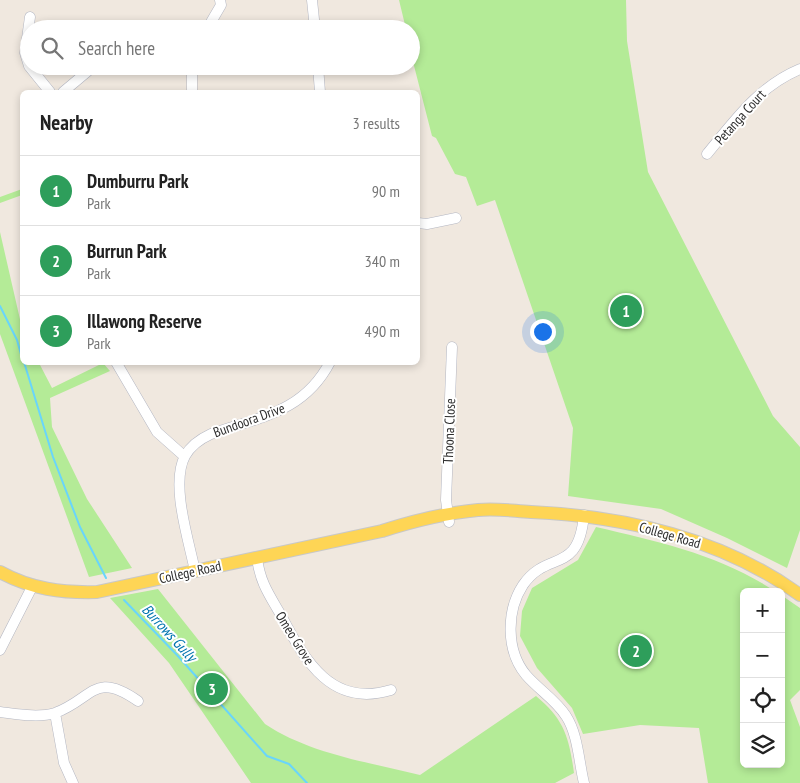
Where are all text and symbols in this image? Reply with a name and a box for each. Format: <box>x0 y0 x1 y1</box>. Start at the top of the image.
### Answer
search box <box>20 20 420 75</box>
icon: search <box>38 34 66 62</box>
text: Search here <box>78 36 155 60</box>
street label: Petanga Court <box>711 86 770 148</box>
text: Nearby <box>40 109 93 136</box>
text: 3 results <box>353 113 400 133</box>
text: Dumburru Park <box>87 169 189 193</box>
text: 1 <box>52 181 60 201</box>
text: 90 m <box>372 181 400 201</box>
text: Park <box>87 193 111 213</box>
text: Burrun Park <box>87 239 167 263</box>
text: 2 <box>52 251 60 271</box>
text: 340 m <box>365 251 400 271</box>
text: Park <box>87 263 111 283</box>
pin: 1 <box>610 292 642 330</box>
text: Illawong Reserve <box>87 309 202 333</box>
your location <box>530 319 556 345</box>
text: 3 <box>52 321 60 341</box>
text: 490 m <box>365 321 400 341</box>
text: Park <box>87 333 111 353</box>
street label: Thoona Close <box>439 398 459 464</box>
street label: Bundoora Drive <box>211 399 287 441</box>
street label: College Road <box>637 518 703 552</box>
street label: College Road <box>157 557 223 587</box>
map controls <box>740 588 785 768</box>
button: + <box>740 588 785 633</box>
water label: Burrows Gully <box>138 600 202 667</box>
street label: Omeo Grove <box>272 608 318 668</box>
pin: 2 <box>620 632 652 670</box>
button: − <box>740 633 785 678</box>
pin: 3 <box>196 670 228 708</box>
button: locate <box>740 678 785 723</box>
button: layers <box>740 723 785 768</box>

